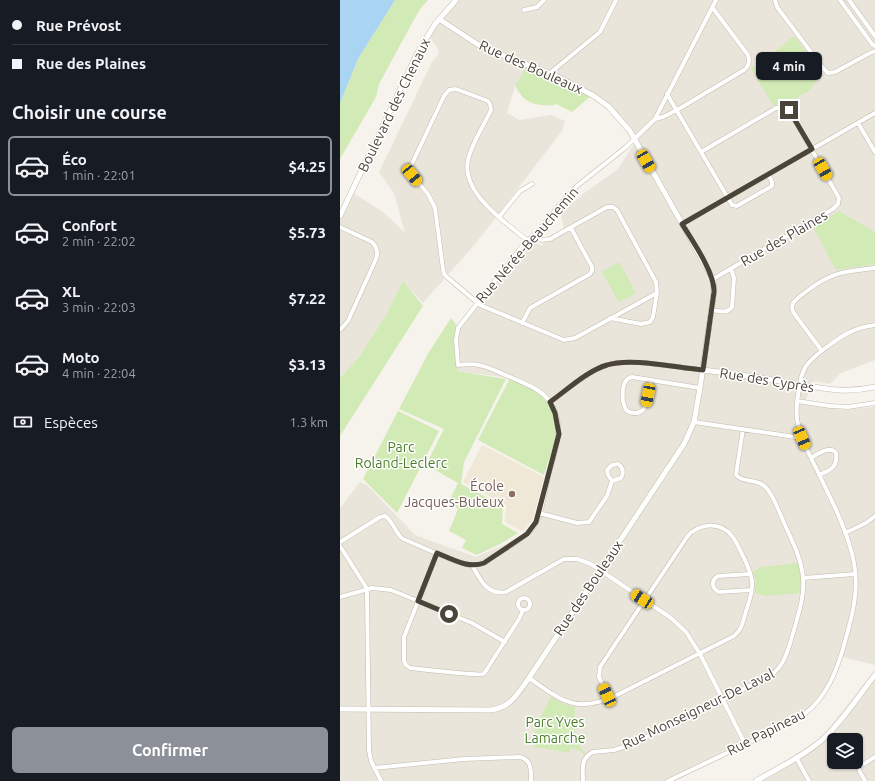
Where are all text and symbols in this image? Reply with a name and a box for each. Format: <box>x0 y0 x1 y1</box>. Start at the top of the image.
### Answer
text: Rue Prévost <box>36 17 121 34</box>
street label: Boulevard des Chenaux <box>355 35 433 175</box>
street label: Rue des Bouleaux <box>477 37 585 97</box>
callout: 4 min <box>756 52 822 80</box>
text: Rue des Plaines <box>36 55 146 72</box>
text: 4 min <box>773 59 805 73</box>
route end <box>780 101 798 119</box>
text: Choisir une course <box>12 102 167 122</box>
icon: car <box>14 148 50 184</box>
car <box>635 148 657 174</box>
text: Éco <box>62 151 87 168</box>
car <box>812 156 834 182</box>
text: $4.25 <box>288 158 326 175</box>
car <box>400 162 424 188</box>
text: 1 min · 22:01 <box>62 168 136 182</box>
street label: Rue Nérée-Beauchemin <box>473 184 581 306</box>
street label: Rue des Plaines <box>738 207 830 269</box>
icon: car <box>14 214 50 250</box>
text: Confort <box>62 217 117 234</box>
text: $5.73 <box>288 224 326 241</box>
text: 2 min · 22:02 <box>62 234 136 248</box>
icon: car <box>14 280 50 316</box>
text: XL <box>62 283 80 300</box>
text: $7.22 <box>288 290 326 307</box>
text: 3 min · 22:03 <box>62 300 136 314</box>
icon: car <box>14 346 50 382</box>
text: Moto <box>62 349 100 366</box>
text: $3.13 <box>288 356 326 373</box>
street label: Rue des Cyprès <box>719 365 815 395</box>
text: 4 min · 22:04 <box>62 366 136 380</box>
car <box>640 382 656 408</box>
icon: cash <box>12 411 34 433</box>
text: Espèces <box>44 414 98 431</box>
text: 1.3 km <box>289 415 328 429</box>
car <box>792 425 812 451</box>
park label: Parc Roland-Leclerc <box>355 439 448 471</box>
place label: École Jacques-Buteux <box>404 477 504 510</box>
marker: École Jacques-Buteux <box>507 489 517 499</box>
street label: Rue des Bouleaux <box>550 537 626 639</box>
car <box>629 587 655 611</box>
route start <box>440 605 458 623</box>
street label: Rue Monseigneur-De Laval <box>619 665 777 753</box>
car <box>596 682 618 708</box>
street label: Rue Papineau <box>724 705 808 759</box>
park label: Parc Yves Lamarche <box>524 714 586 746</box>
button: Confirmer <box>12 727 328 773</box>
map controls <box>827 733 863 769</box>
button: layers <box>827 733 863 769</box>

